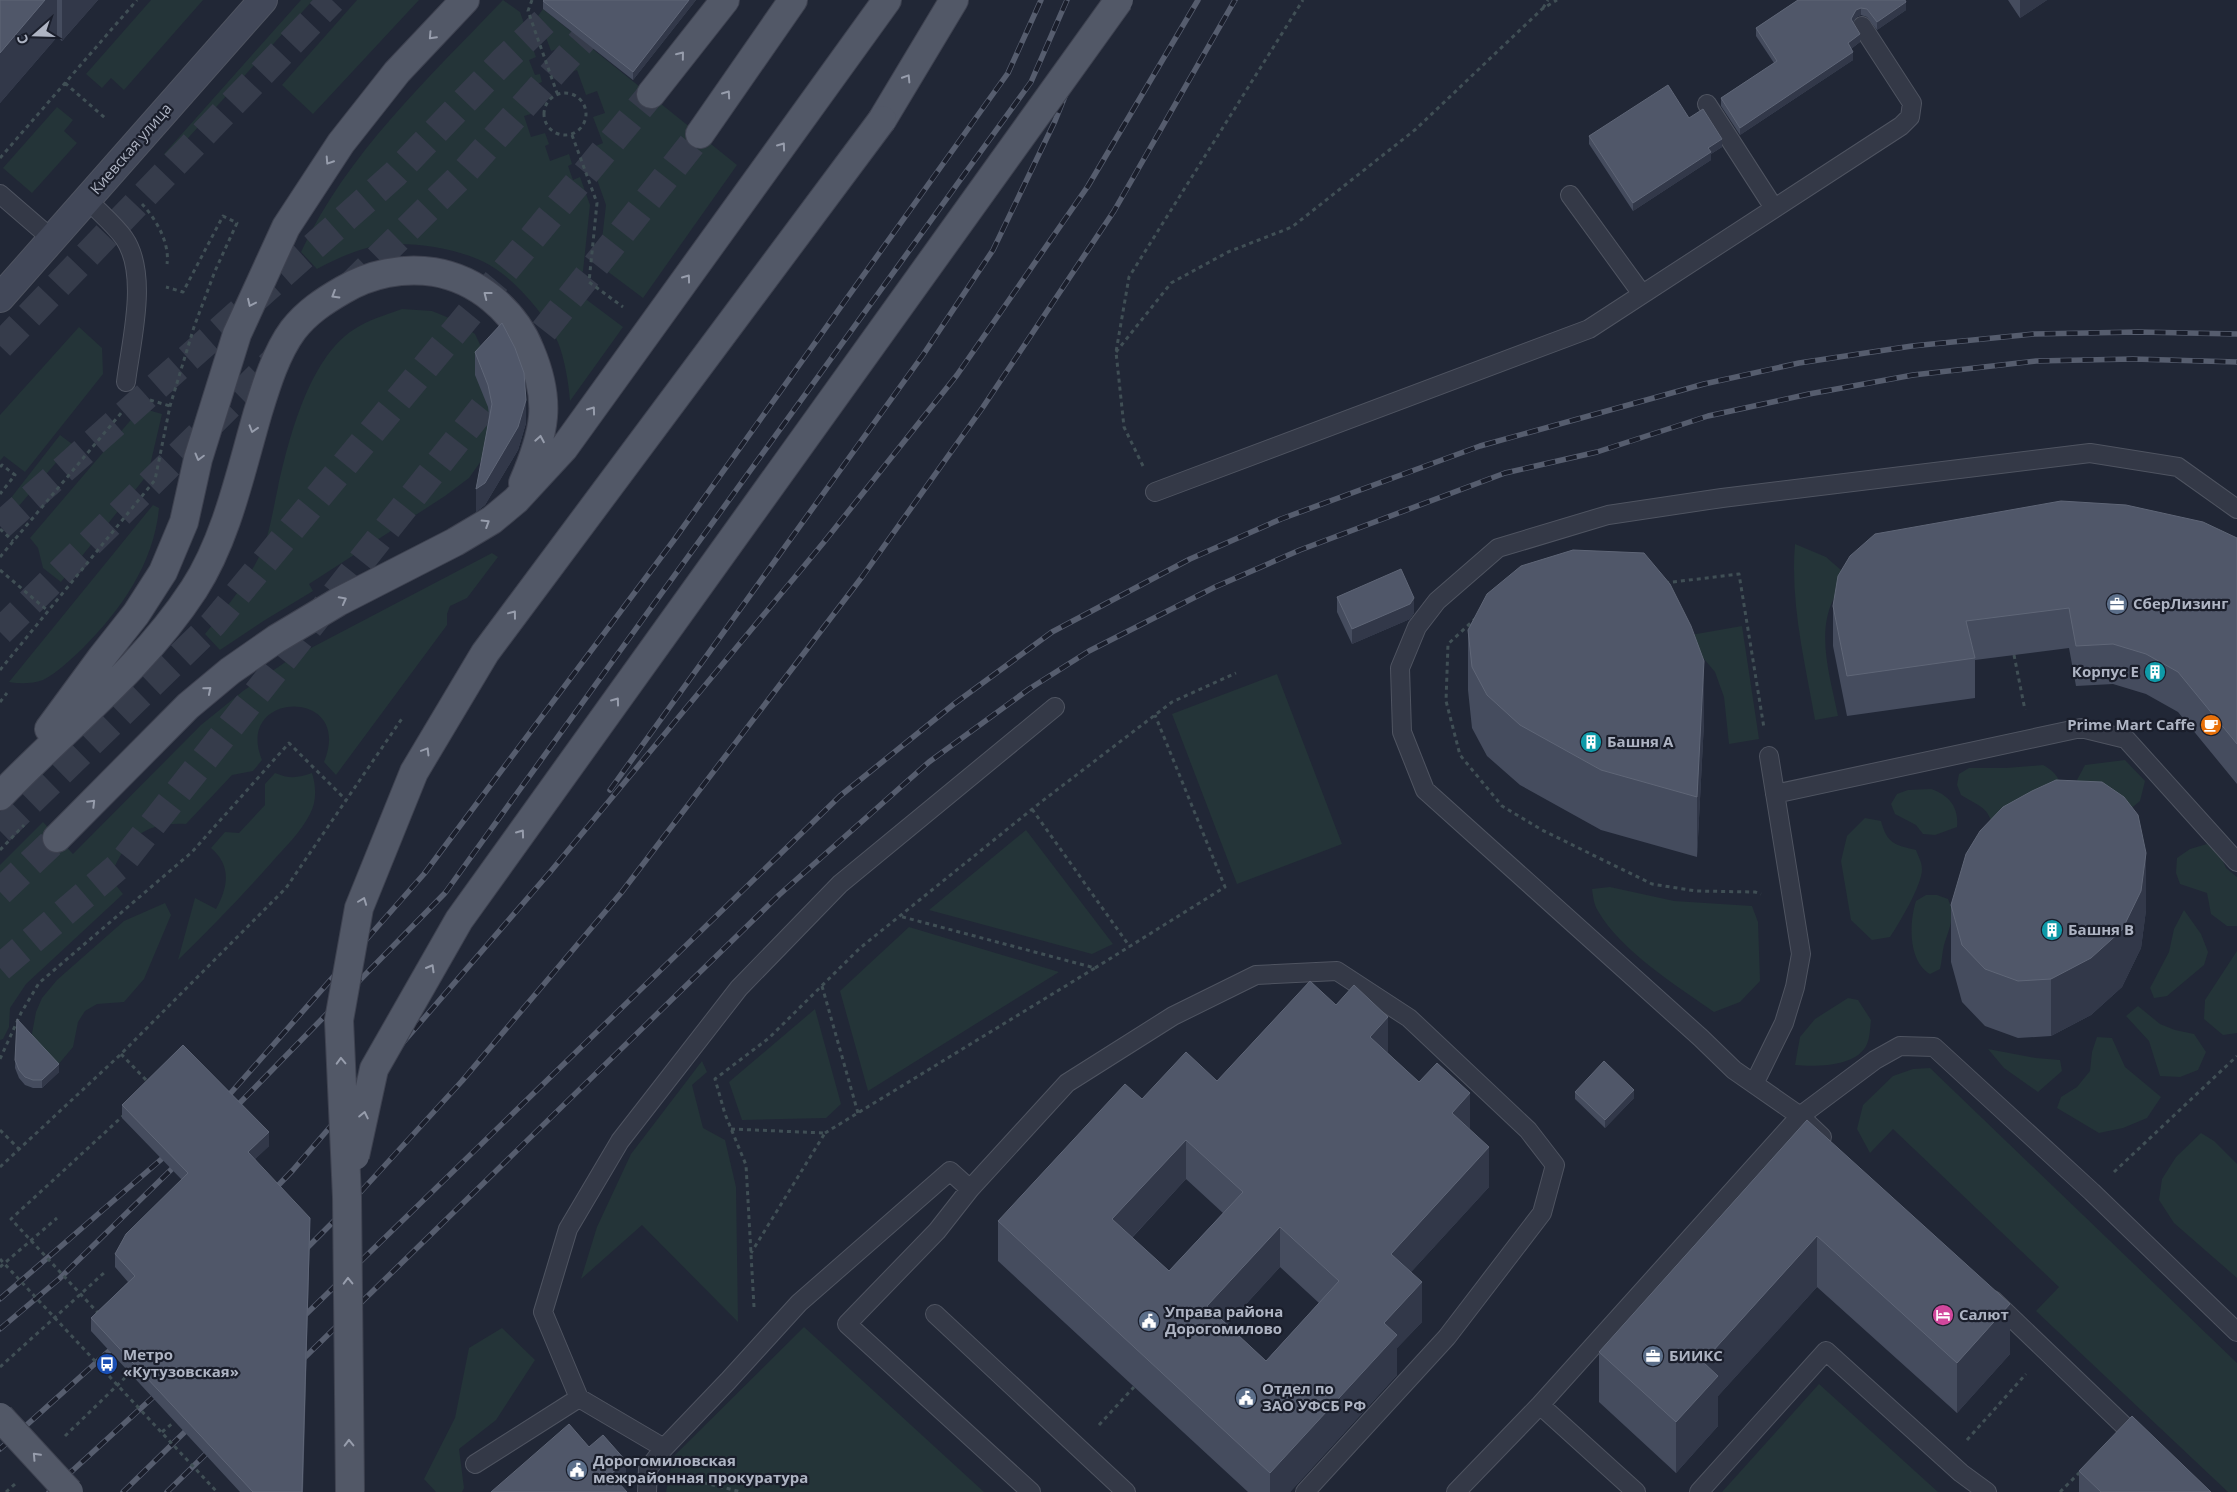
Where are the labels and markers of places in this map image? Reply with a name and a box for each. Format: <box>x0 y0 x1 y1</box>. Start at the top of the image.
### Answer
office icon: СберЛизинг <box>2105 592 2129 616</box>
place label: СберЛизинг <box>2133 593 2228 613</box>
building icon: Корпус E <box>2143 660 2167 684</box>
place label: Корпус E <box>2072 661 2139 681</box>
cafe icon: Prime Mart Caffe <box>2199 713 2223 737</box>
place label: Prime Mart Caffe <box>2067 714 2195 734</box>
building icon: Башня А <box>1579 730 1603 754</box>
place label: Башня А <box>1607 731 1674 751</box>
building icon: Башня B <box>2040 918 2064 942</box>
place label: Башня B <box>2068 919 2134 939</box>
place label: Управа района Дорогомилово <box>1165 1301 1283 1338</box>
hotel icon: Салют <box>1931 1303 1955 1327</box>
place label: Салют <box>1959 1304 2009 1324</box>
public building icon: Управа района Дорогомилово <box>1137 1309 1161 1333</box>
place label: Метро «Кутузовская» <box>123 1344 239 1381</box>
office icon: БИИКС <box>1641 1344 1665 1368</box>
place label: БИИКС <box>1669 1345 1723 1365</box>
bus stop icon: Метро «Кутузовская» <box>95 1352 119 1376</box>
place label: Отдел по ЗАО УФСБ РФ <box>1262 1378 1366 1415</box>
public building icon: Отдел по ЗАО УФСБ РФ <box>1234 1386 1258 1410</box>
place label: Дорогомиловская межрайонная прокуратура <box>593 1450 808 1487</box>
public building icon: Дорогомиловская межрайонная прокуратура <box>565 1458 589 1482</box>

